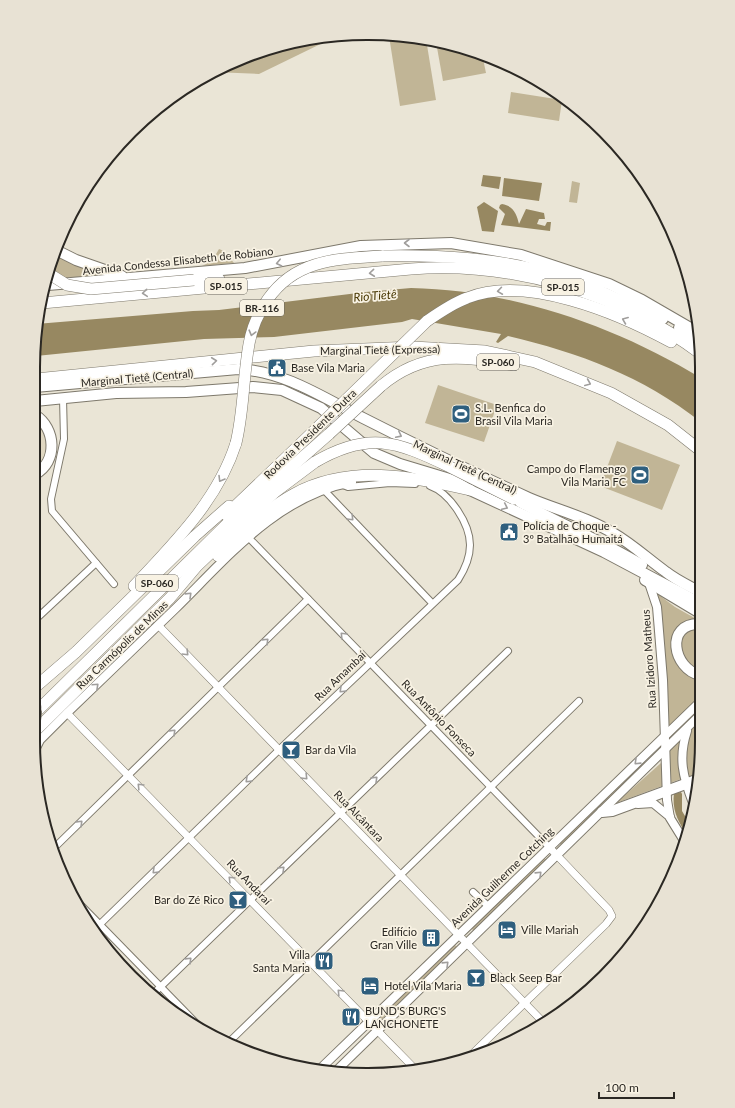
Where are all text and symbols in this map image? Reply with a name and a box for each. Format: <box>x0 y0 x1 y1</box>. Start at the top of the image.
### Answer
one-way arrow <box>404 239 410 247</box>
street label: Avenida Condessa Elisabeth de Robiano <box>82 244 274 277</box>
one-way arrow <box>276 258 282 266</box>
one-way arrow <box>369 268 375 277</box>
road number: SP-015 <box>205 278 247 294</box>
road number: SP-015 <box>542 279 584 295</box>
water label: Rio Tietê <box>353 286 397 305</box>
one-way arrow <box>497 286 503 295</box>
one-way arrow <box>142 289 148 298</box>
road number: BR-116 <box>240 300 284 316</box>
one-way arrow <box>622 317 629 325</box>
one-way arrow <box>248 329 257 336</box>
street label: Marginal Tietê (Expressa) <box>320 342 440 357</box>
road number: SP-060 <box>477 354 519 370</box>
one-way arrow <box>211 357 217 366</box>
public building icon: Base Vila Maria <box>266 357 288 379</box>
place label: Base Vila Maria <box>291 361 365 374</box>
street label: Marginal Tietê (Central) <box>80 366 194 389</box>
one-way arrow <box>584 378 592 386</box>
street label: Rodovia Presidente Dutra <box>261 386 359 481</box>
place label: S.L. Benfica do Brasil Vila Maria <box>475 401 552 427</box>
sports icon: S.L. Benfica do Brasil Vila Maria <box>450 403 472 425</box>
one-way arrow <box>395 431 402 438</box>
street label: Marginal Tietê (Central) <box>411 437 519 496</box>
place label: Campo do Flamengo Vila Maria FC <box>527 462 627 488</box>
sports icon: Campo do Flamengo Vila Maria FC <box>629 464 651 486</box>
one-way arrow <box>218 475 226 482</box>
one-way arrow <box>501 502 508 510</box>
one-way arrow <box>346 513 353 521</box>
place label: Polícia de Choque - 3º Batalhão Humaitá <box>523 519 623 545</box>
public building icon: Polícia de Choque - 3º Batalhão Humaitá <box>498 521 520 543</box>
road number: SP-060 <box>136 575 178 591</box>
one-way arrow <box>184 592 192 600</box>
street label: Rua Carmópolis de Minas <box>73 597 170 692</box>
street label: Rua Izidoro Matheus <box>639 609 658 709</box>
one-way arrow <box>340 632 348 640</box>
one-way arrow <box>261 638 269 646</box>
one-way arrow <box>181 648 188 656</box>
street label: Rua Amambaí <box>311 648 368 703</box>
street label: Rua Antônio Fonseca <box>399 677 479 759</box>
one-way arrow <box>91 683 99 691</box>
one-way arrow <box>339 685 347 693</box>
one-way arrow <box>168 729 176 737</box>
bar icon: Bar da Vila <box>280 739 302 761</box>
place label: Bar da Vila <box>305 743 356 756</box>
one-way arrow <box>634 757 642 765</box>
one-way arrow <box>301 772 308 780</box>
one-way arrow <box>245 775 253 783</box>
one-way arrow <box>370 776 378 783</box>
one-way arrow <box>137 783 145 791</box>
street label: Rua Alcântara <box>332 787 387 844</box>
one-way arrow <box>75 820 83 827</box>
street label: Avenida Guilherme Cotching <box>448 824 556 929</box>
street label: Rua Andaraí <box>225 856 274 907</box>
one-way arrow <box>152 866 160 873</box>
one-way arrow <box>277 866 285 874</box>
one-way arrow <box>534 871 542 878</box>
one-way arrow <box>228 876 235 884</box>
bar icon: Bar do Zé Rico <box>227 889 249 911</box>
place label: Bar do Zé Rico <box>154 893 224 906</box>
hotel icon: Ville Mariah <box>496 919 518 941</box>
place label: Ville Mariah <box>521 923 579 936</box>
place label: Edifício Gran Ville <box>370 925 417 951</box>
building icon: Edifício Gran Ville <box>420 927 442 949</box>
place label: Villa Santa Maria <box>253 948 310 974</box>
restaurant icon: Villa Santa Maria <box>313 950 335 972</box>
one-way arrow <box>184 957 192 964</box>
one-way arrow <box>441 961 449 969</box>
bar icon: Black Seep Bar <box>465 967 487 989</box>
place label: Black Seep Bar <box>490 971 562 984</box>
hotel icon: Hotel Vila Maria <box>359 975 381 997</box>
place label: Hotel Vila Maria <box>384 979 462 992</box>
one-way arrow <box>338 989 345 997</box>
place label: BUND'S BURG'S LANCHONETE <box>365 1004 446 1030</box>
restaurant icon: BUND'S BURG'S LANCHONETE <box>340 1006 362 1028</box>
scale bar <box>599 1074 674 1100</box>
text: 100 m <box>605 1080 639 1095</box>

